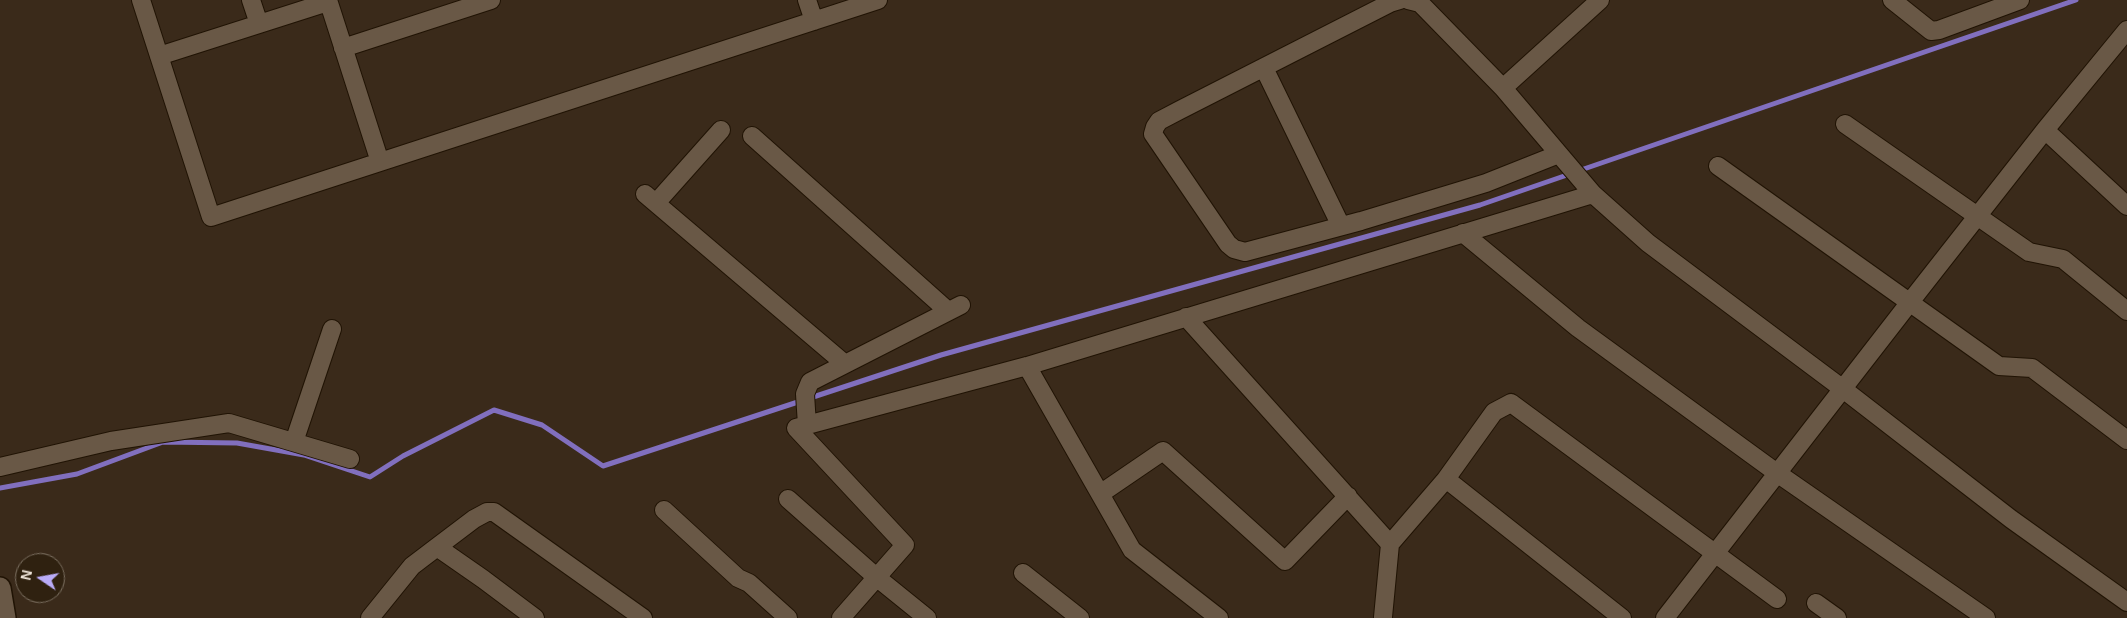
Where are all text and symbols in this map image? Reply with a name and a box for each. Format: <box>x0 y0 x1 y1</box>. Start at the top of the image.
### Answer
north arrow <box>15 553 65 603</box>
text: N <box>17 568 35 582</box>

